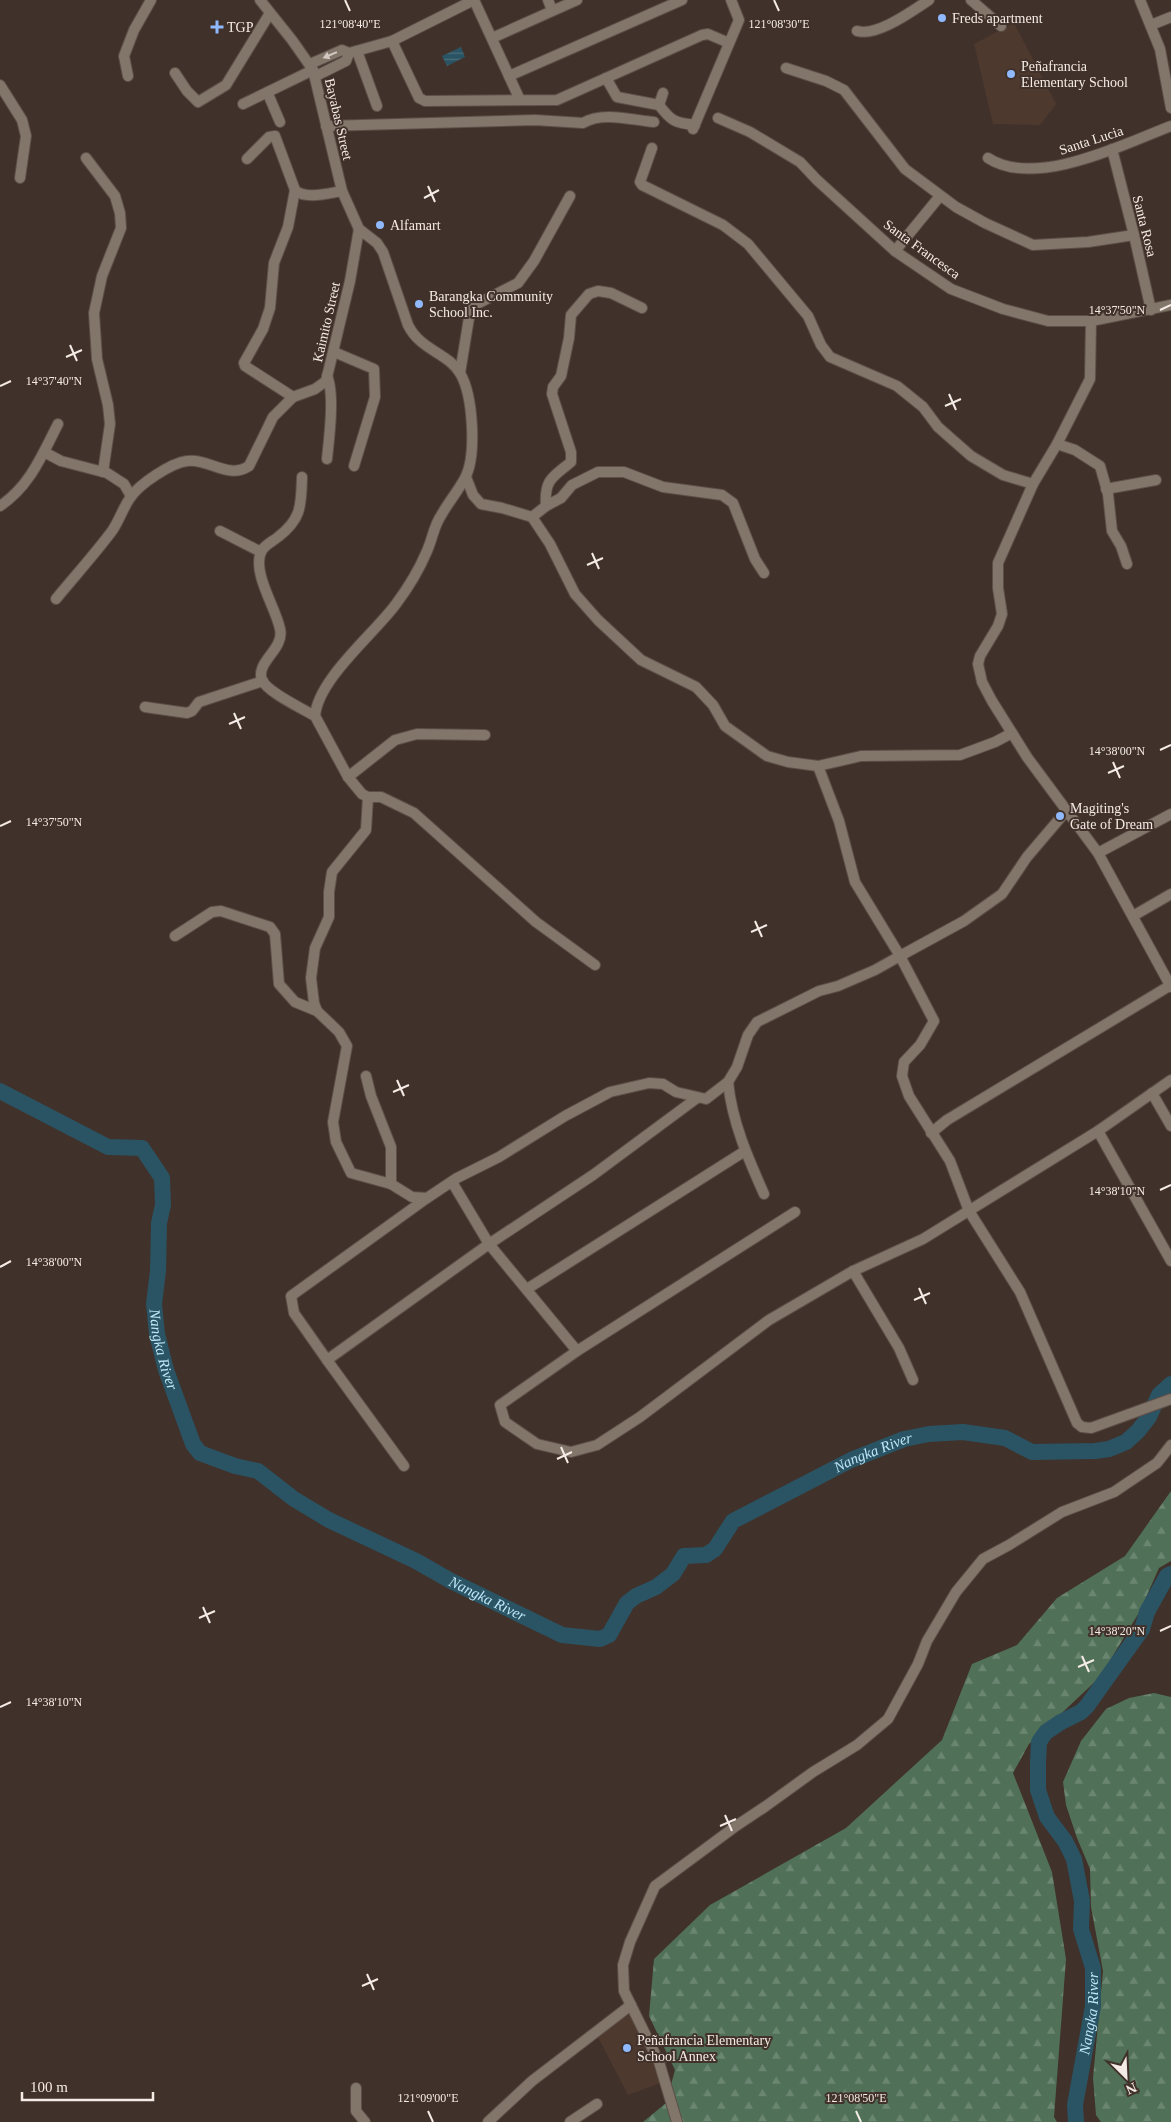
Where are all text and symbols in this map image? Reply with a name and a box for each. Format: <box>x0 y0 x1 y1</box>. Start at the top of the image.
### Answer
place label: Freds apartment <box>952 11 1043 26</box>
marker: Freds apartment <box>936 12 948 24</box>
text: 121°08'40"E <box>319 17 381 31</box>
text: 121°08'30"E <box>748 17 810 31</box>
place label: TGP <box>227 20 254 35</box>
marker: TGP <box>211 21 223 33</box>
one-way arrow <box>323 52 337 60</box>
place label: Peñafrancia Elementary School <box>1021 59 1128 90</box>
marker: Peñafrancia Elementary School <box>1005 68 1017 80</box>
street label: Bayabas Street <box>322 77 355 162</box>
street label: Santa Lucia <box>1057 123 1126 158</box>
street label: Santa Rosa <box>1130 194 1160 259</box>
street label: Santa Francesca <box>881 217 963 283</box>
place label: Alfamart <box>390 218 441 233</box>
marker: Alfamart <box>374 219 386 231</box>
street label: Kaimito Street <box>310 280 343 364</box>
place label: Barangka Community School Inc. <box>429 289 553 320</box>
marker: Barangka Community School Inc. <box>413 298 425 310</box>
text: 14°37'50"N <box>1089 303 1146 317</box>
text: 14°37'40"N <box>26 374 83 388</box>
text: 14°38'00"N <box>1089 744 1146 758</box>
place label: Magiting's Gate of Dream <box>1070 801 1153 832</box>
marker: Magiting's Gate of Dream <box>1054 810 1066 822</box>
text: 14°37'50"N <box>26 815 83 829</box>
text: 14°38'10"N <box>1089 1184 1146 1198</box>
text: 14°38'00"N <box>26 1255 83 1269</box>
water label: Nangka River <box>146 1307 181 1392</box>
water label: Nangka River <box>830 1430 913 1476</box>
water label: Nangka River <box>446 1573 528 1624</box>
text: 14°38'20"N <box>1089 1624 1146 1638</box>
text: 14°38'10"N <box>26 1695 83 1709</box>
water label: Nangka River <box>1076 1972 1101 2057</box>
place label: Peñafrancia Elementary School Annex <box>637 2033 771 2064</box>
marker: Peñafrancia Elementary School Annex <box>621 2042 633 2054</box>
north arrow <box>1101 2052 1151 2102</box>
scale bar <box>22 2070 154 2102</box>
text: 100 m <box>30 2079 68 2095</box>
text: N <box>1123 2080 1139 2097</box>
text: 121°09'00"E <box>397 2091 459 2105</box>
text: 121°08'50"E <box>825 2091 887 2105</box>

